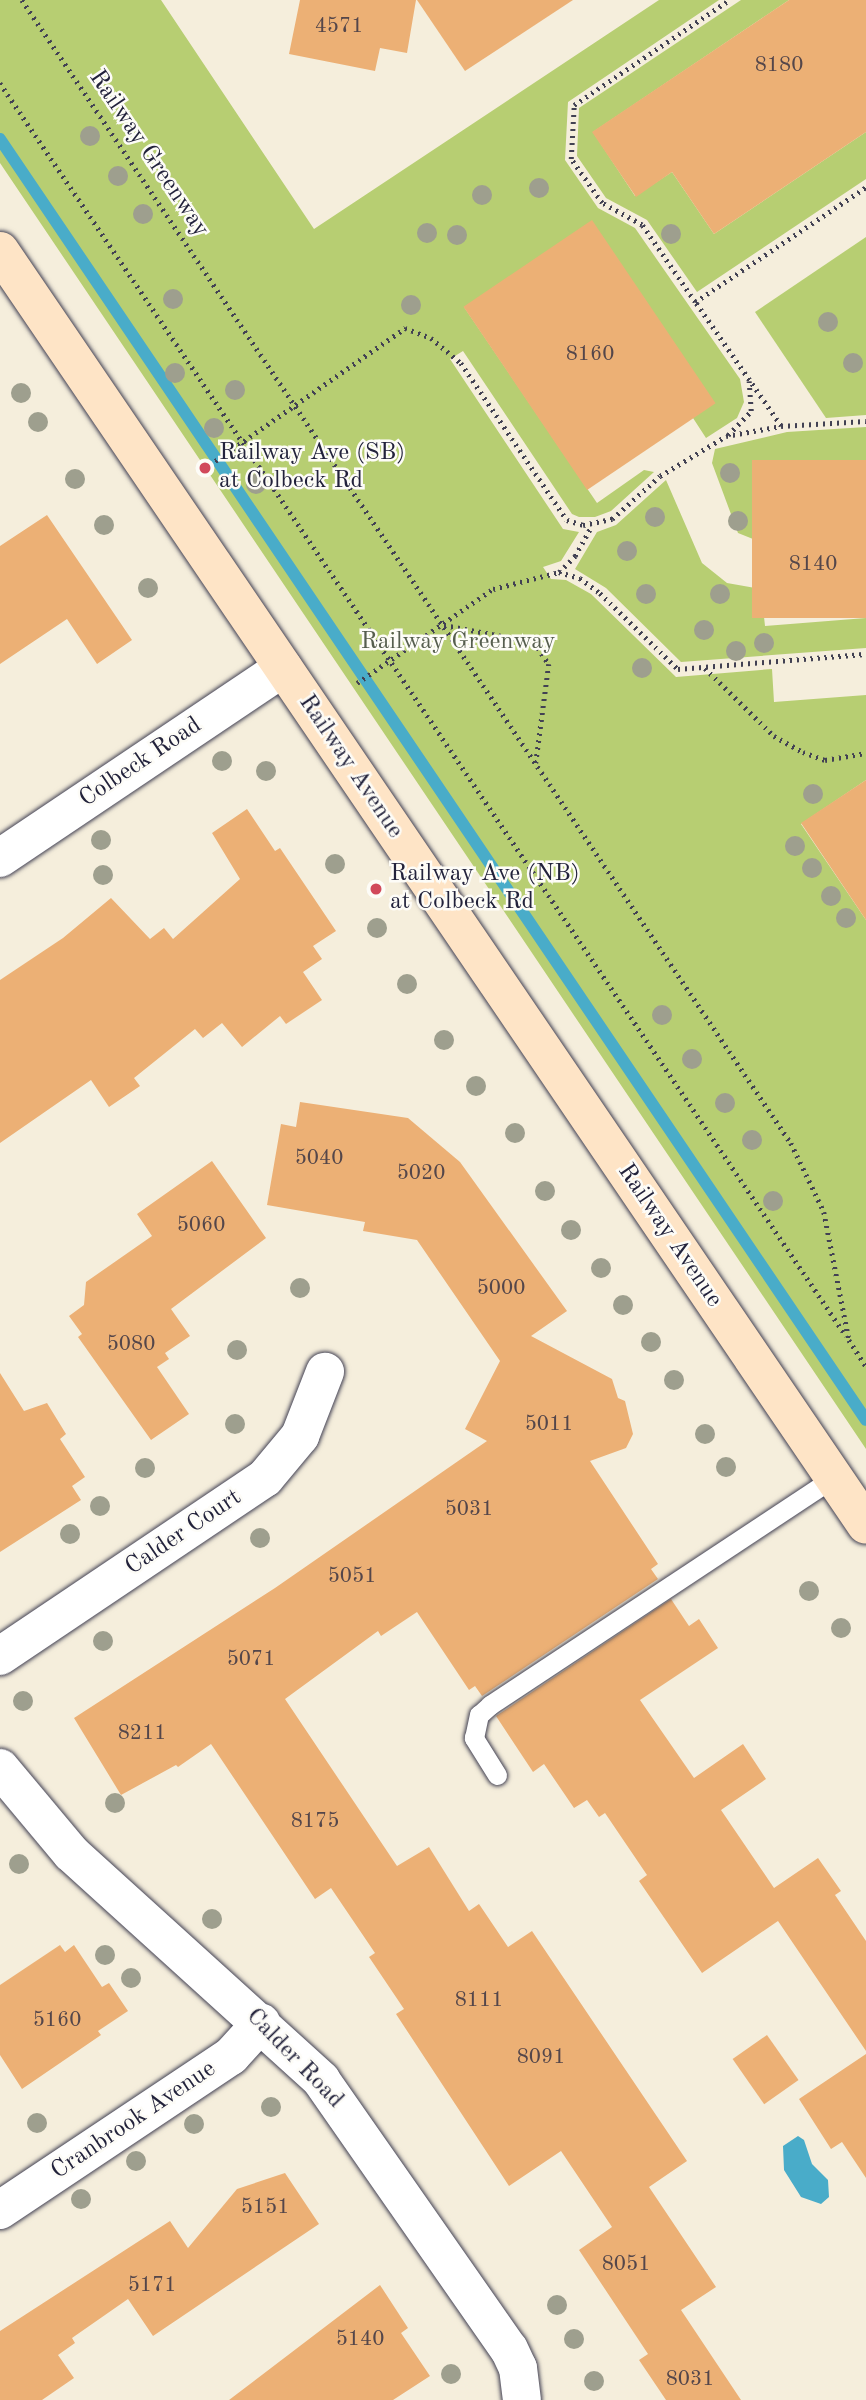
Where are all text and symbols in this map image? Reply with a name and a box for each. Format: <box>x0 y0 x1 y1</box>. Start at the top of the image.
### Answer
house number: 4571 <box>315 14 363 40</box>
house number: 8180 <box>755 53 803 79</box>
street label: Railway Greenway <box>82 65 214 243</box>
house number: 8160 <box>566 342 614 368</box>
place label: Railway Ave (SB) at Colbeck Rd <box>219 440 405 496</box>
marker: Railway Ave (SB) at Colbeck Rd <box>197 460 213 476</box>
house number: 8140 <box>789 552 837 578</box>
park label: Railway Greenway <box>361 629 555 657</box>
street label: Railway Avenue <box>291 690 409 844</box>
street label: Colbeck Road <box>75 712 207 814</box>
place label: Railway Ave (NB) at Colbeck Rd <box>390 861 580 917</box>
marker: Railway Ave (NB) at Colbeck Rd <box>368 881 384 897</box>
house number: 5040 <box>295 1146 343 1172</box>
street label: Railway Avenue <box>610 1159 728 1313</box>
house number: 5020 <box>397 1161 445 1187</box>
house number: 5060 <box>177 1213 225 1239</box>
house number: 5000 <box>477 1276 525 1302</box>
house number: 5080 <box>107 1332 155 1358</box>
house number: 5011 <box>525 1412 573 1438</box>
street label: Calder Court <box>121 1484 247 1582</box>
house number: 5031 <box>445 1497 493 1523</box>
house number: 5051 <box>328 1564 376 1590</box>
house number: 5071 <box>227 1647 275 1673</box>
house number: 8211 <box>118 1721 166 1747</box>
house number: 8175 <box>291 1809 339 1835</box>
house number: 8111 <box>455 1988 503 2014</box>
street label: Calder Road <box>239 2003 349 2115</box>
house number: 5160 <box>33 2008 81 2034</box>
house number: 8091 <box>517 2045 565 2071</box>
street label: Cranbrook Avenue <box>46 2055 222 2187</box>
house number: 5151 <box>241 2195 289 2221</box>
house number: 8051 <box>602 2252 650 2278</box>
house number: 5171 <box>128 2273 176 2299</box>
house number: 5140 <box>336 2327 384 2353</box>
house number: 8031 <box>666 2367 714 2393</box>

